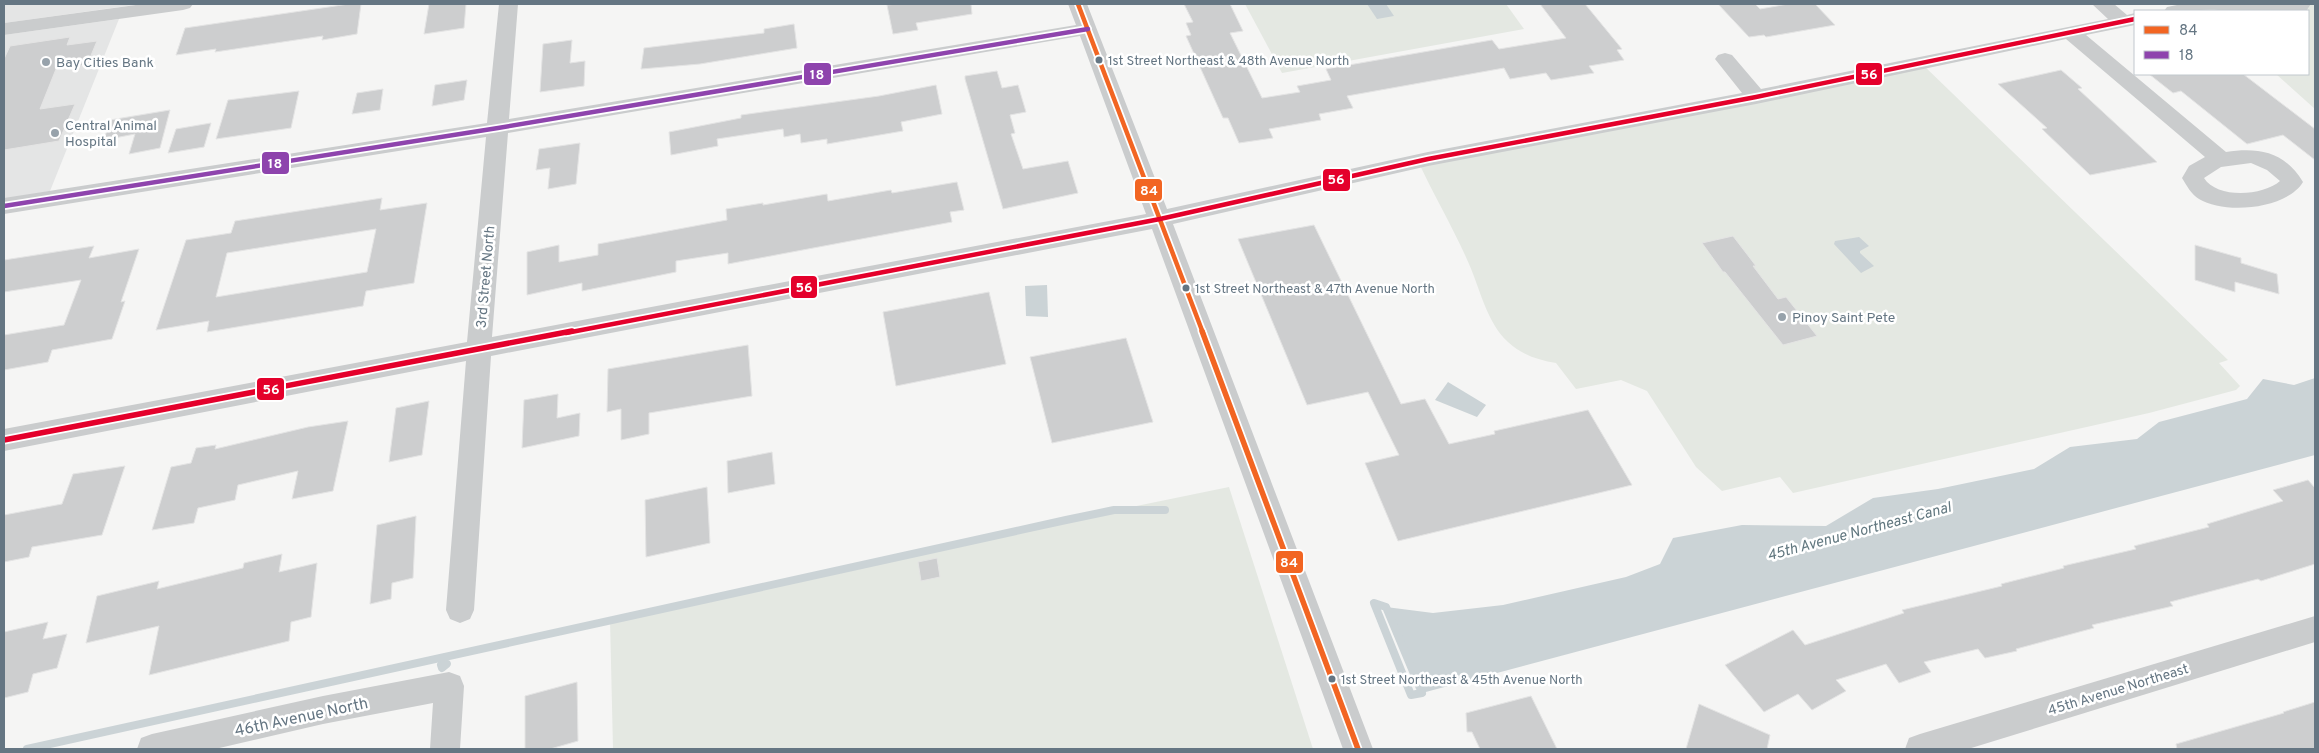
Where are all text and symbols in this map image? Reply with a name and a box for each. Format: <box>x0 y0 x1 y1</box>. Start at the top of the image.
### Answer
legend <box>2134 10 2309 75</box>
text: 84 <box>2179 22 2197 41</box>
text: 18 <box>2179 47 2194 66</box>
place label: 1st Street Northeast & 48th Avenue North <box>1108 54 1349 70</box>
place label: Bay Cities Bank <box>56 55 154 72</box>
marker: 1st Street Northeast & 48th Avenue North <box>1094 55 1104 65</box>
marker: Bay Cities Bank <box>40 56 52 68</box>
line badge: 18 <box>803 62 832 86</box>
line badge: 56 <box>1855 62 1883 86</box>
text: 18 <box>810 67 824 84</box>
text: 56 <box>1860 67 1878 84</box>
place label: Central Animal Hospital <box>65 118 157 151</box>
marker: Central Animal Hospital <box>49 127 61 139</box>
line badge: 18 <box>261 151 290 175</box>
text: 18 <box>268 156 282 173</box>
line badge: 56 <box>1322 168 1351 192</box>
text: 56 <box>1327 172 1345 189</box>
line badge: 84 <box>1134 178 1163 202</box>
text: 84 <box>1140 183 1158 200</box>
street label: 3rd Street North <box>474 225 499 329</box>
line badge: 56 <box>790 275 818 299</box>
text: 56 <box>795 280 813 297</box>
place label: 1st Street Northeast & 47th Avenue North <box>1195 282 1435 298</box>
marker: 1st Street Northeast & 47th Avenue North <box>1181 283 1191 293</box>
place label: Pinoy Saint Pete <box>1792 310 1895 327</box>
marker: Pinoy Saint Pete <box>1776 311 1788 323</box>
line badge: 56 <box>256 377 285 401</box>
text: 56 <box>262 382 280 399</box>
water label: 45th Avenue Northeast Canal <box>1765 498 1955 566</box>
line badge: 84 <box>1275 550 1304 574</box>
text: 84 <box>1280 555 1298 572</box>
street label: 45th Avenue Northeast <box>2046 661 2191 720</box>
place label: 1st Street Northeast & 45th Avenue North <box>1341 673 1583 689</box>
marker: 1st Street Northeast & 45th Avenue North <box>1327 674 1337 684</box>
street label: 46th Avenue North <box>233 694 370 742</box>

